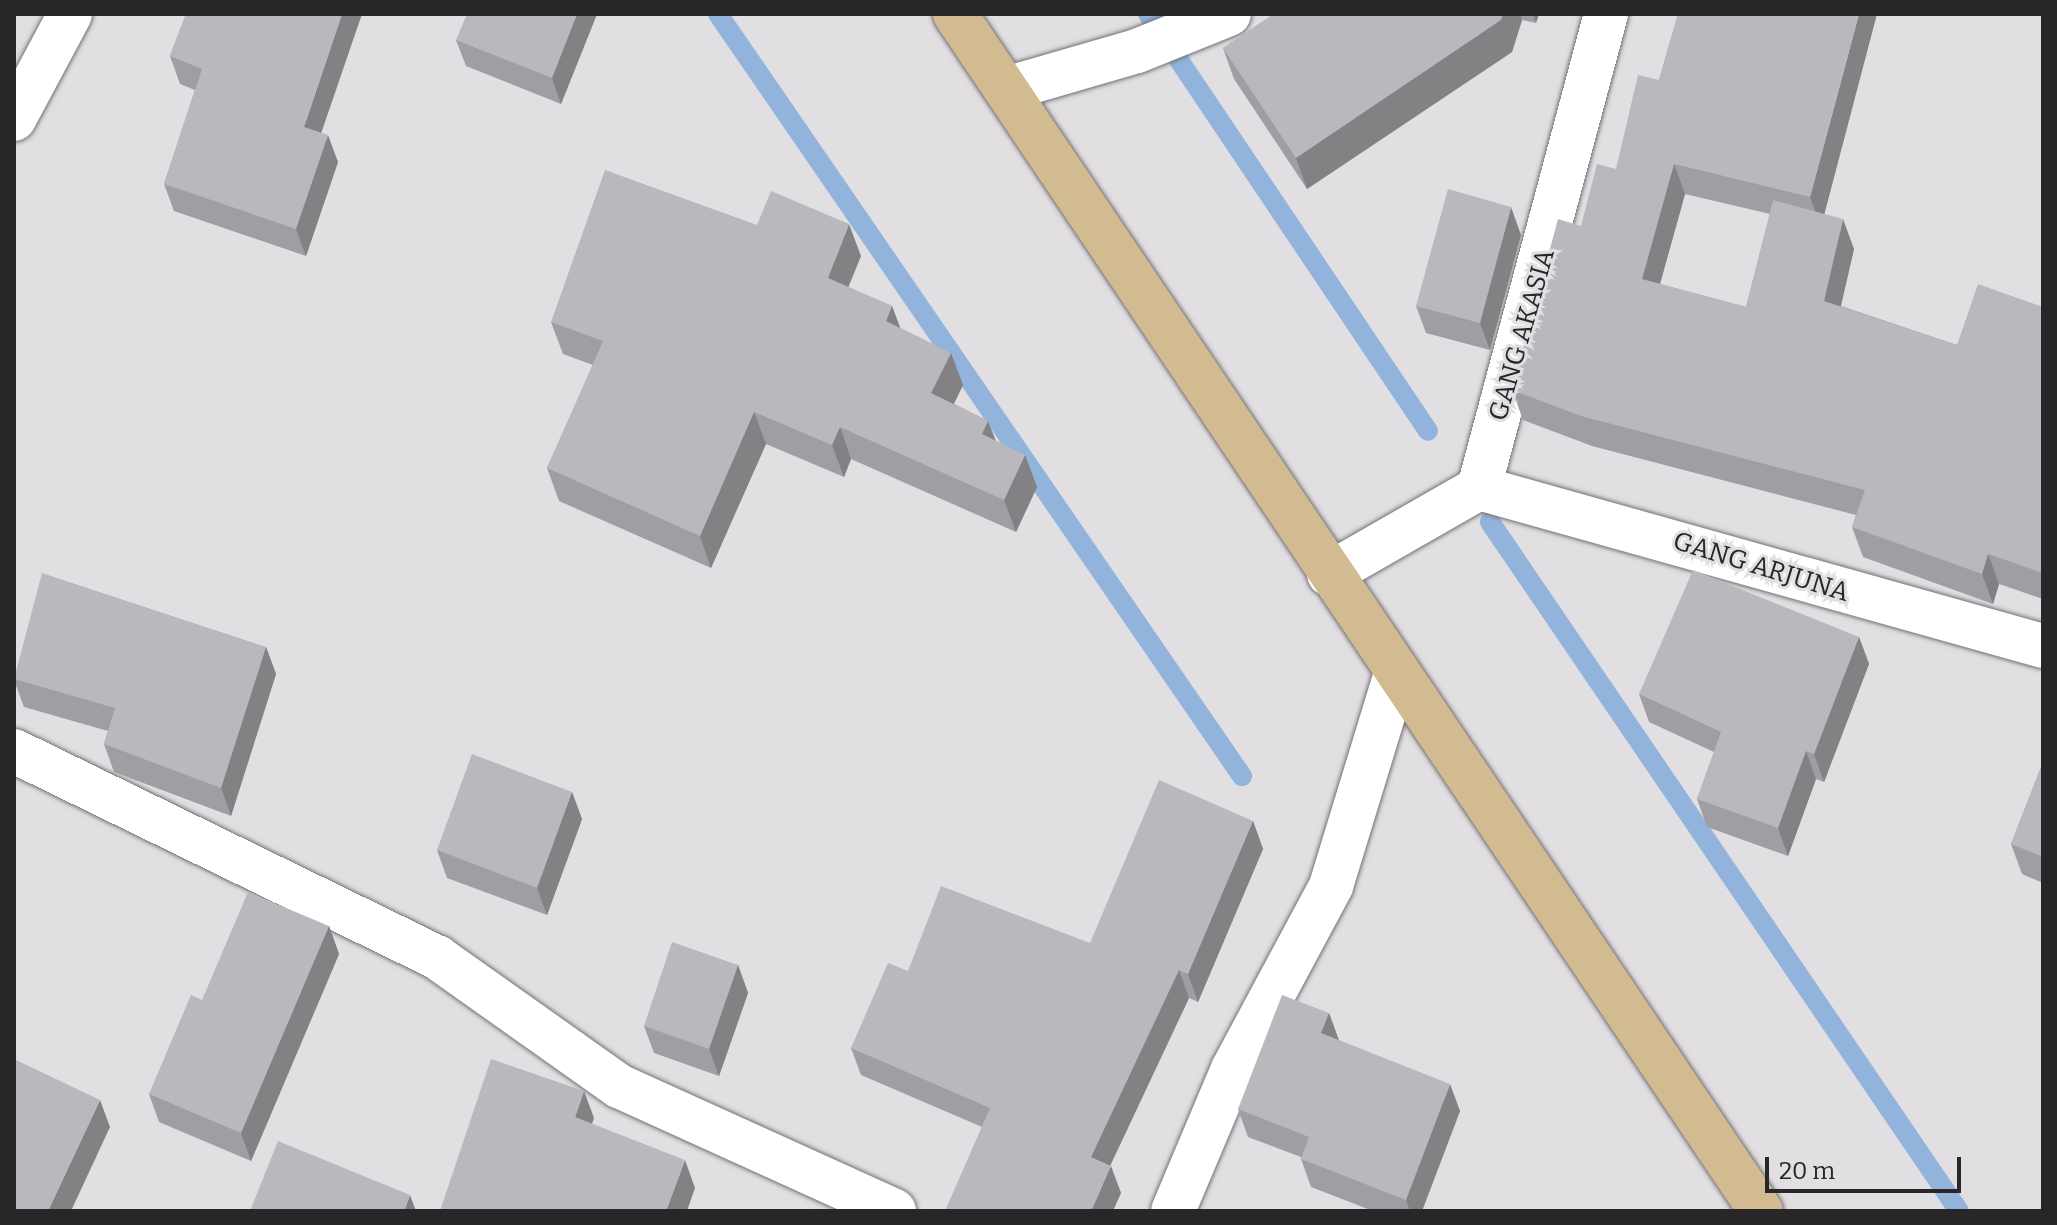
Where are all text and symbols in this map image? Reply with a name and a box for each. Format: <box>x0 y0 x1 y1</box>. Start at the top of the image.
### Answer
street label: GANG AKASIA <box>1483 246 1561 424</box>
street label: GANG ARJUNA <box>1669 525 1853 609</box>
scale bar <box>1769 1141 1965 1191</box>
text: 20 m <box>1779 1157 1835 1185</box>

